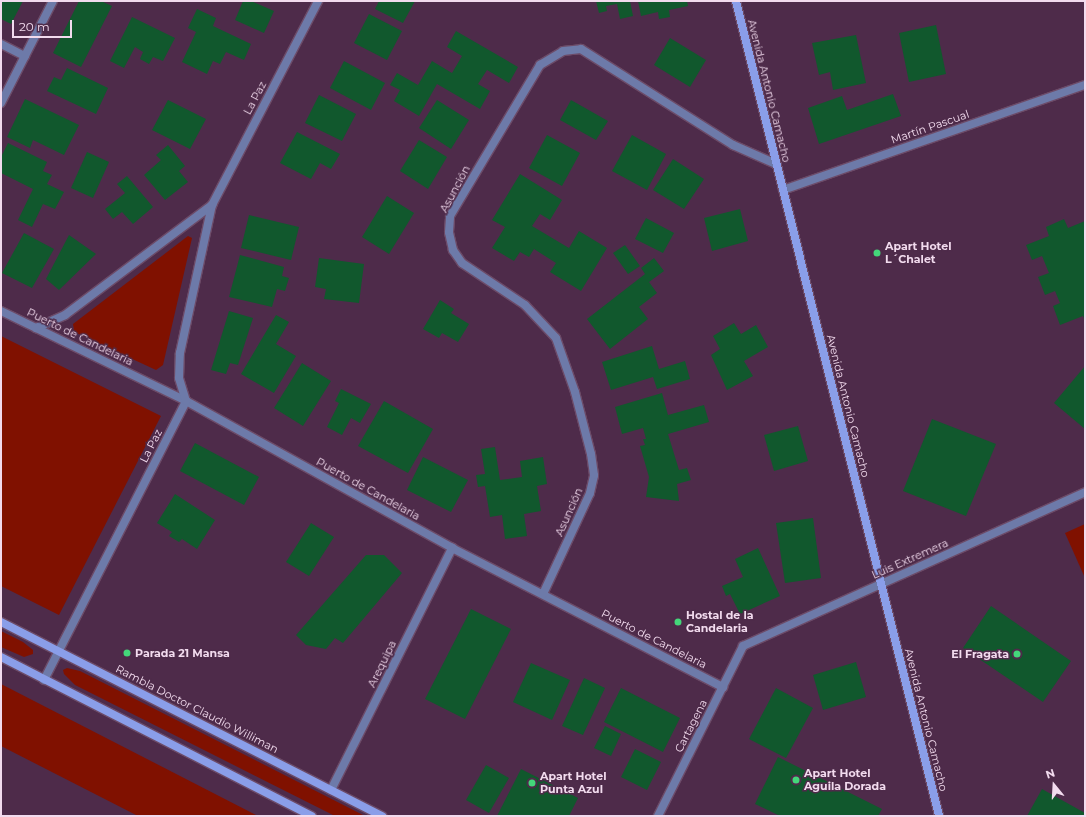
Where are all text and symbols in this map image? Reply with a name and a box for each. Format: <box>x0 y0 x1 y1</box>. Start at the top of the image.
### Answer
scale bar <box>14 12 74 38</box>
street label: Avenida Antonio Camacho <box>745 18 793 164</box>
text: 20 m <box>19 19 50 34</box>
street label: La Paz <box>241 79 269 117</box>
street label: Martín Pascual <box>889 107 971 147</box>
street label: Asunción <box>437 163 473 215</box>
place label: Apart Hotel L´Chalet <box>885 240 951 266</box>
marker: Apart Hotel L´Chalet <box>872 248 882 258</box>
street label: Puerto de Candelaria <box>25 306 135 368</box>
street label: Avenida Antonio Camacho <box>824 333 872 479</box>
street label: La Paz <box>137 427 165 465</box>
street label: Puerto de Candelaria <box>314 455 422 523</box>
street label: Asunción <box>553 486 585 538</box>
street label: Luis Extremera <box>870 536 950 582</box>
street label: Puerto de Candelaria <box>599 607 709 671</box>
place label: Hostal de la Candelaria <box>686 609 753 635</box>
marker: Hostal de la Candelaria <box>673 617 683 627</box>
street label: Arequipa <box>365 638 399 690</box>
place label: Parada 21 Mansa <box>135 646 230 660</box>
street label: Avenida Antonio Camacho <box>902 647 950 793</box>
place label: El Fragata <box>951 647 1009 661</box>
marker: Parada 21 Mansa <box>122 648 132 658</box>
marker: El Fragata <box>1012 649 1022 659</box>
street label: Rambla Doctor Claudio Williman <box>113 662 281 756</box>
street label: Cartagena <box>672 697 710 755</box>
north arrow <box>1034 765 1074 805</box>
text: N <box>1044 766 1057 782</box>
place label: Apart Hotel Aguila Dorada <box>804 767 886 793</box>
place label: Apart Hotel Punta Azul <box>540 770 606 796</box>
marker: Apart Hotel Aguila Dorada <box>791 775 801 785</box>
marker: Apart Hotel Punta Azul <box>527 778 537 788</box>

